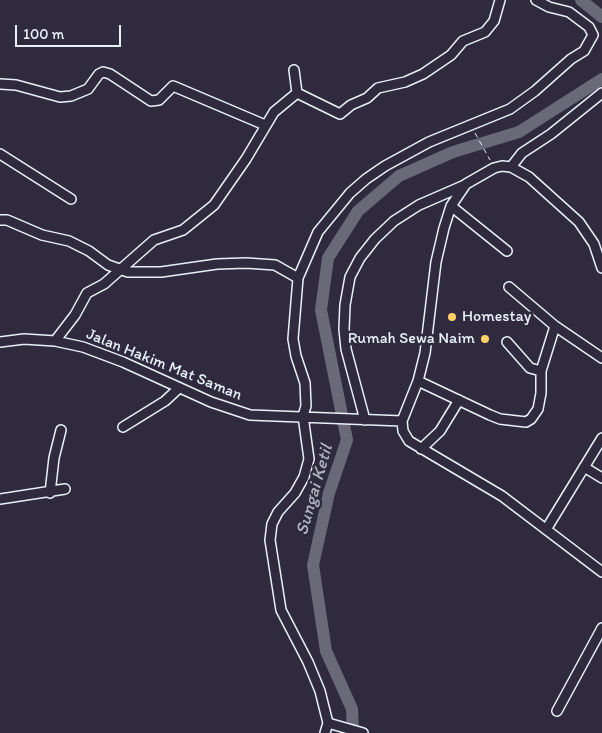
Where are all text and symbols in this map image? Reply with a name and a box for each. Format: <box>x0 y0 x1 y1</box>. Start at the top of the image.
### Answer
scale bar <box>18 15 124 47</box>
text: 100 m <box>23 25 64 43</box>
place label: Homestay <box>462 307 531 327</box>
marker: Homestay <box>446 311 458 323</box>
street label: Jalan Hakim Mat Saman <box>83 325 245 405</box>
place label: Rumah Sewa Naim <box>348 329 475 349</box>
marker: Rumah Sewa Naim <box>479 333 491 345</box>
water label: Sungai Ketil <box>292 442 338 538</box>

